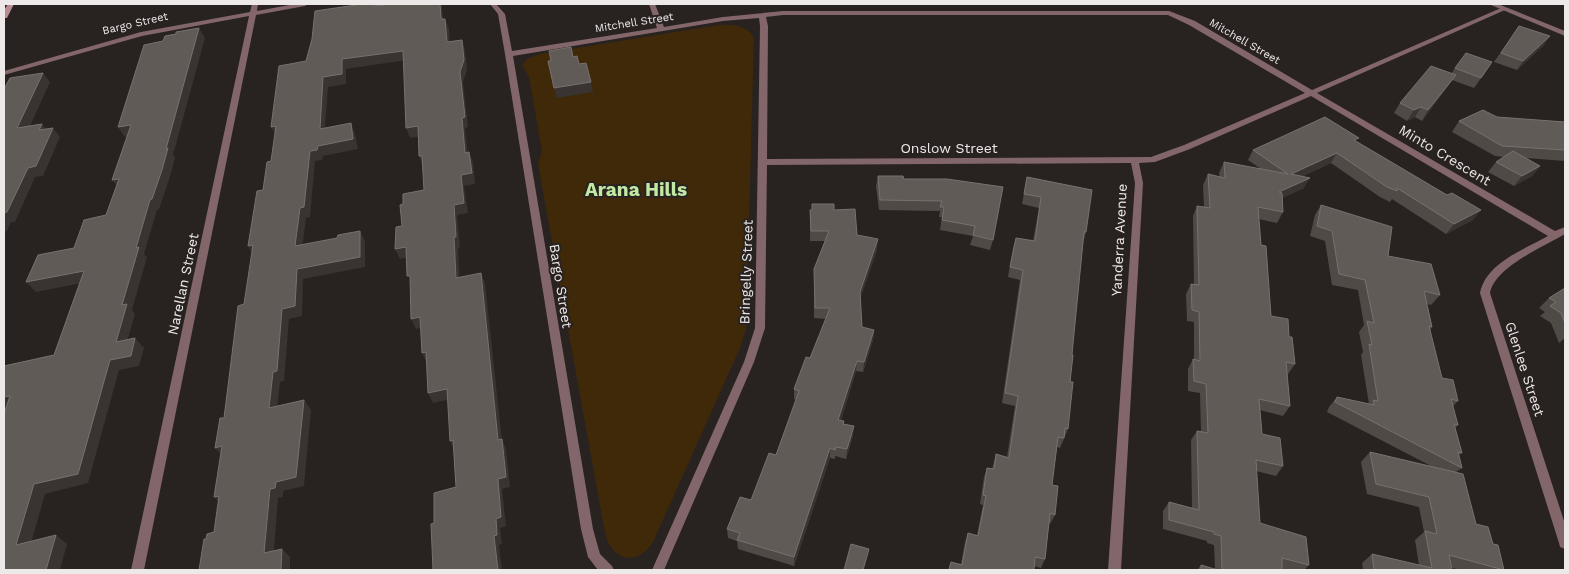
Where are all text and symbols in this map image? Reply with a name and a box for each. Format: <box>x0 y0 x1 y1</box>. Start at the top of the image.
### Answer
street label: Bargo Street <box>101 10 170 37</box>
street label: Mitchell Street <box>594 10 675 35</box>
street label: Mitchell Street <box>1207 16 1283 67</box>
street label: Minto Crescent <box>1396 121 1494 189</box>
street label: Onslow Street <box>900 140 998 156</box>
district label: Arana Hills <box>585 178 687 201</box>
street label: Yanderra Avenue <box>1108 183 1130 297</box>
street label: Bringelly Street <box>736 219 756 325</box>
street label: Narellan Street <box>164 231 202 336</box>
street label: Bargo Street <box>546 243 576 329</box>
street label: Glenlee Street <box>1502 320 1548 418</box>

